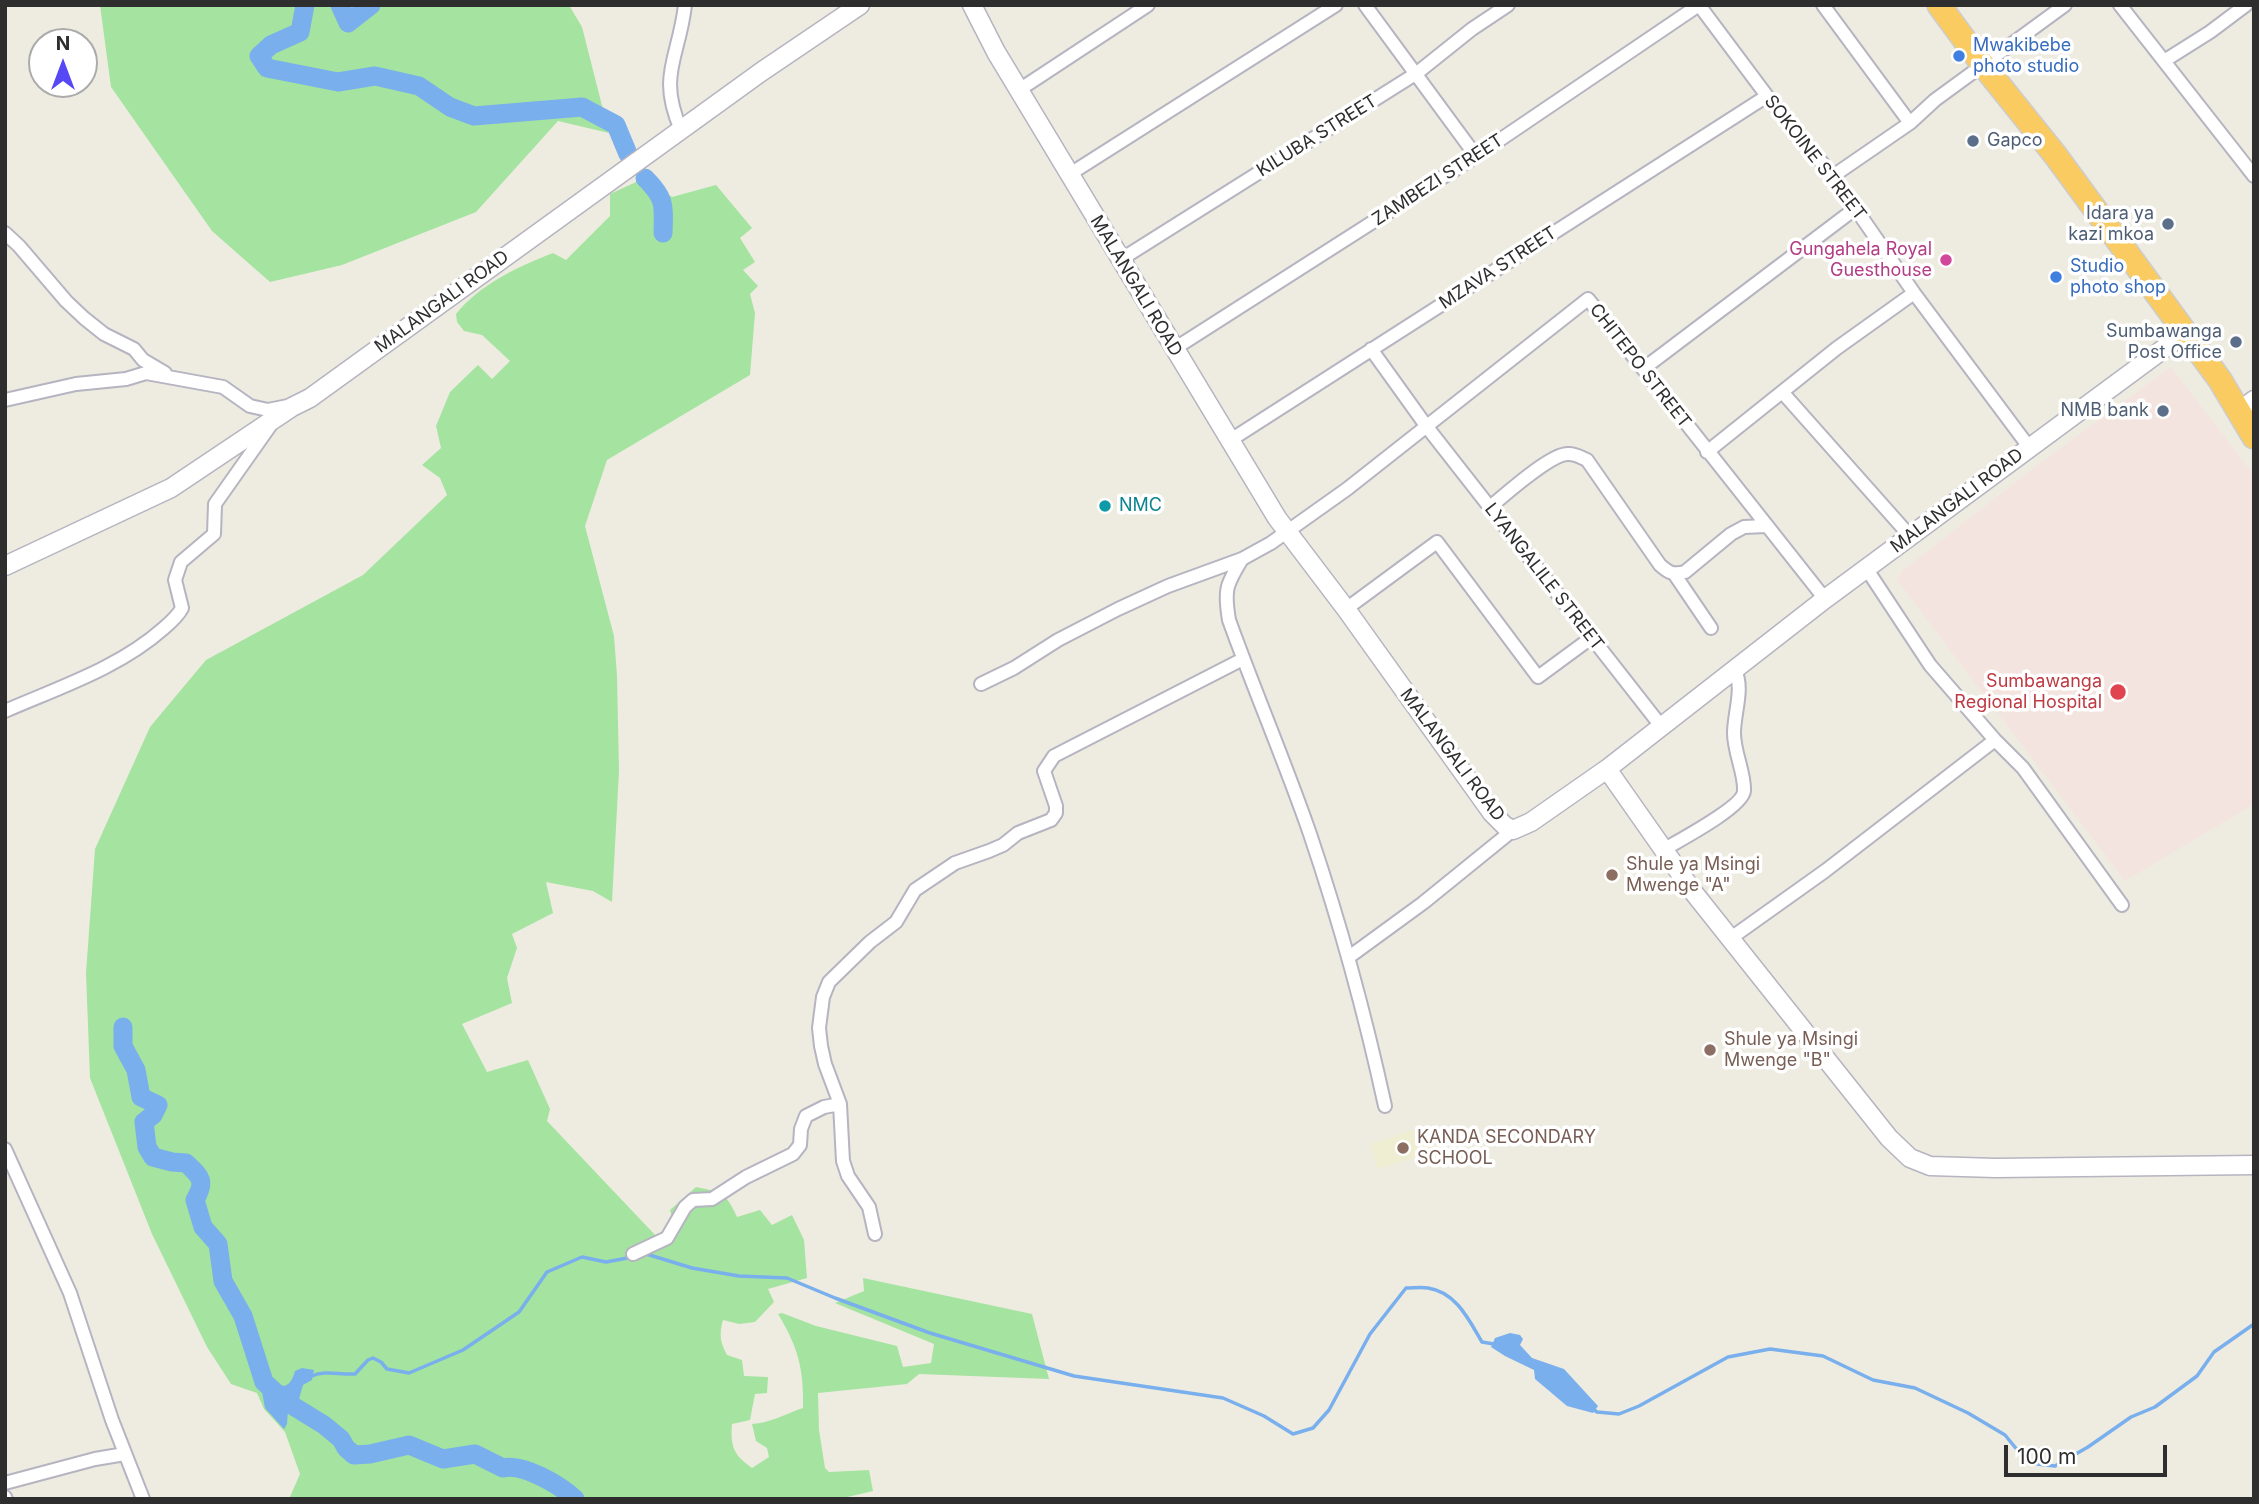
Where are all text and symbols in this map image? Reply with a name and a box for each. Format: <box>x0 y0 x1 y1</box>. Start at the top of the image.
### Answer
north arrow <box>28 28 98 98</box>
text: N <box>56 32 70 55</box>
place label: Mwakibebe photo studio <box>1973 35 2079 78</box>
marker: Mwakibebe photo studio <box>1951 48 1967 64</box>
street label: KILUBA STREET <box>1253 90 1381 182</box>
street label: SOKOINE STREET <box>1759 91 1871 225</box>
street label: ZAMBEZI STREET <box>1368 130 1508 230</box>
place label: Gapco <box>1987 130 2043 152</box>
marker: Gapco <box>1965 133 1981 149</box>
place label: Idara ya kazi mkoa <box>2068 203 2154 246</box>
street label: MALANGALI ROAD <box>1085 212 1187 360</box>
marker: Idara ya kazi mkoa <box>2160 216 2176 232</box>
street label: MZAVA STREET <box>1435 222 1561 314</box>
place label: Gungahela Royal Guesthouse <box>1789 239 1932 282</box>
street label: MALANGALI ROAD <box>371 246 513 358</box>
marker: Gungahela Royal Guesthouse <box>1938 252 1954 268</box>
place label: Studio photo shop <box>2070 256 2166 298</box>
marker: Studio photo shop <box>2048 269 2064 285</box>
street label: CHITEPO STREET <box>1585 299 1695 433</box>
place label: Sumbawanga Post Office <box>2106 321 2222 364</box>
marker: Sumbawanga Post Office <box>2228 334 2244 350</box>
place label: NMB bank <box>2061 400 2149 422</box>
marker: NMB bank <box>2155 403 2171 419</box>
street label: MALANGALI ROAD <box>1886 444 2028 558</box>
place label: NMC <box>1119 495 1162 517</box>
marker: NMC <box>1097 498 1113 514</box>
street label: LYANGALILE STREET <box>1480 499 1608 655</box>
place label: Sumbawanga Regional Hospital <box>1954 671 2102 714</box>
marker: Sumbawanga Regional Hospital <box>2108 682 2128 702</box>
street label: MALANGALI ROAD <box>1395 684 1509 826</box>
place label: Shule ya Msingi Mwenge "A" <box>1626 854 1760 896</box>
marker: Shule ya Msingi Mwenge "A" <box>1604 867 1620 883</box>
place label: Shule ya Msingi Mwenge "B" <box>1724 1029 1858 1072</box>
marker: Shule ya Msingi Mwenge "B" <box>1702 1042 1718 1058</box>
place label: KANDA SECONDARY SCHOOL <box>1417 1127 1596 1170</box>
marker: KANDA SECONDARY SCHOOL <box>1395 1140 1411 1156</box>
scale bar <box>2007 1430 2170 1474</box>
text: 100 m <box>2017 1444 2076 1469</box>

